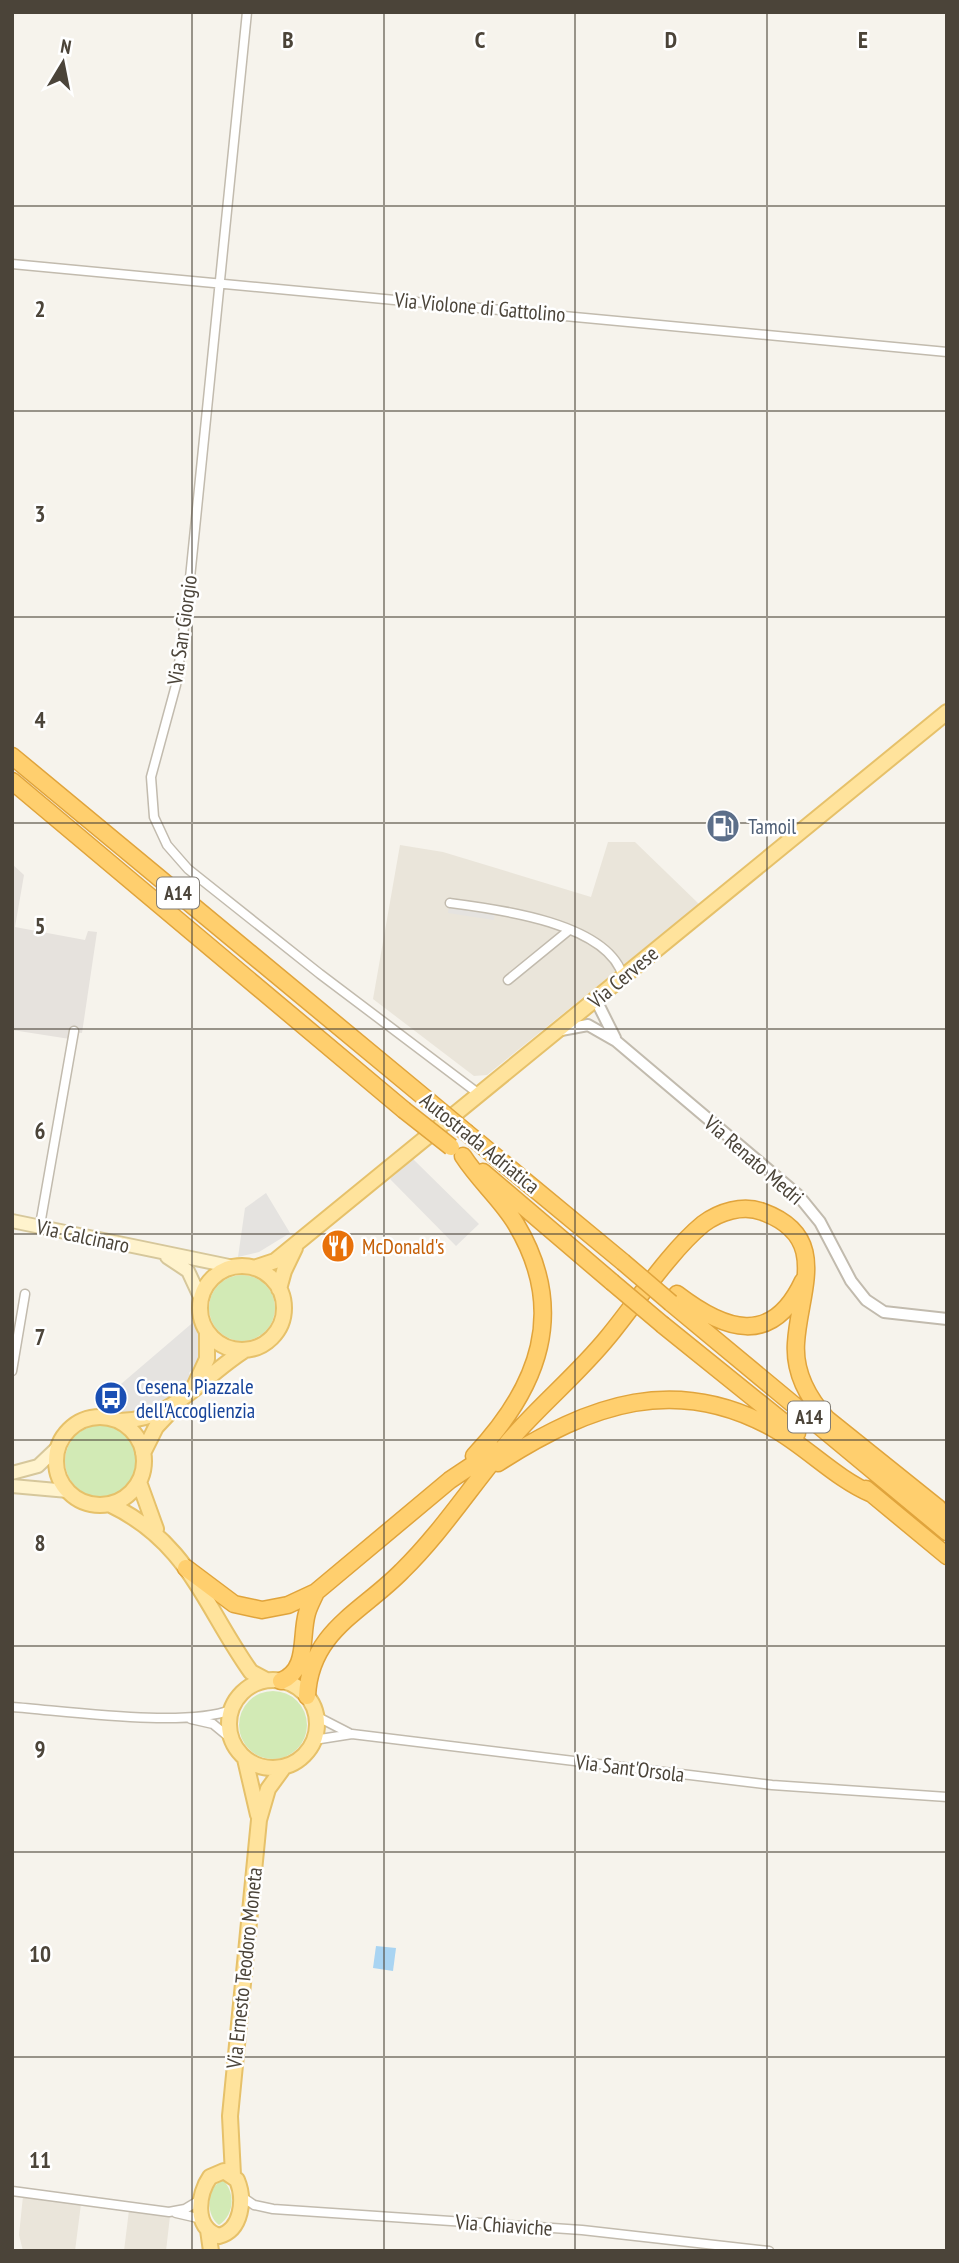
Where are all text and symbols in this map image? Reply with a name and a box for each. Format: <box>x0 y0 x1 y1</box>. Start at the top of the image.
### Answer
text: B <box>282 25 294 54</box>
text: C <box>475 25 486 54</box>
text: D <box>665 25 677 54</box>
text: E <box>858 25 868 54</box>
north arrow <box>28 28 98 98</box>
text: N <box>59 34 73 59</box>
street label: Via Violone di Gattolino <box>392 286 567 328</box>
text: 2 <box>35 294 46 323</box>
text: 3 <box>35 499 46 528</box>
street label: Via San Giorgio <box>161 573 203 688</box>
text: 4 <box>35 705 46 734</box>
fuel station icon: Tamoil <box>704 807 742 845</box>
place label: Tamoil <box>748 813 796 840</box>
road number: A14 <box>157 878 199 908</box>
text: 5 <box>35 911 46 940</box>
street label: Via Cervese <box>582 940 664 1015</box>
street label: Autostrada Adriatica <box>415 1087 545 1199</box>
street label: Via Renato Medri <box>698 1109 809 1211</box>
text: 6 <box>35 1116 46 1145</box>
street label: Via Calcinaro <box>33 1213 132 1259</box>
restaurant icon: McDonald's <box>319 1227 357 1265</box>
place label: McDonald's <box>362 1233 444 1260</box>
text: 7 <box>35 1322 46 1351</box>
place label: Cesena, Piazzale dell'Accoglienzia <box>136 1373 255 1424</box>
bus stop icon: Cesena, Piazzale dell'Accoglienzia <box>92 1379 130 1417</box>
road number: A14 <box>788 1401 830 1432</box>
text: 8 <box>35 1528 46 1557</box>
text: 9 <box>35 1734 46 1763</box>
street label: Via Sant'Orsola <box>573 1748 686 1788</box>
street label: Via Ernesto Teodoro Moneta <box>220 1866 268 2071</box>
text: 10 <box>29 1939 51 1968</box>
text: 11 <box>29 2145 51 2174</box>
street label: Via Chiaviche <box>454 2208 553 2242</box>

